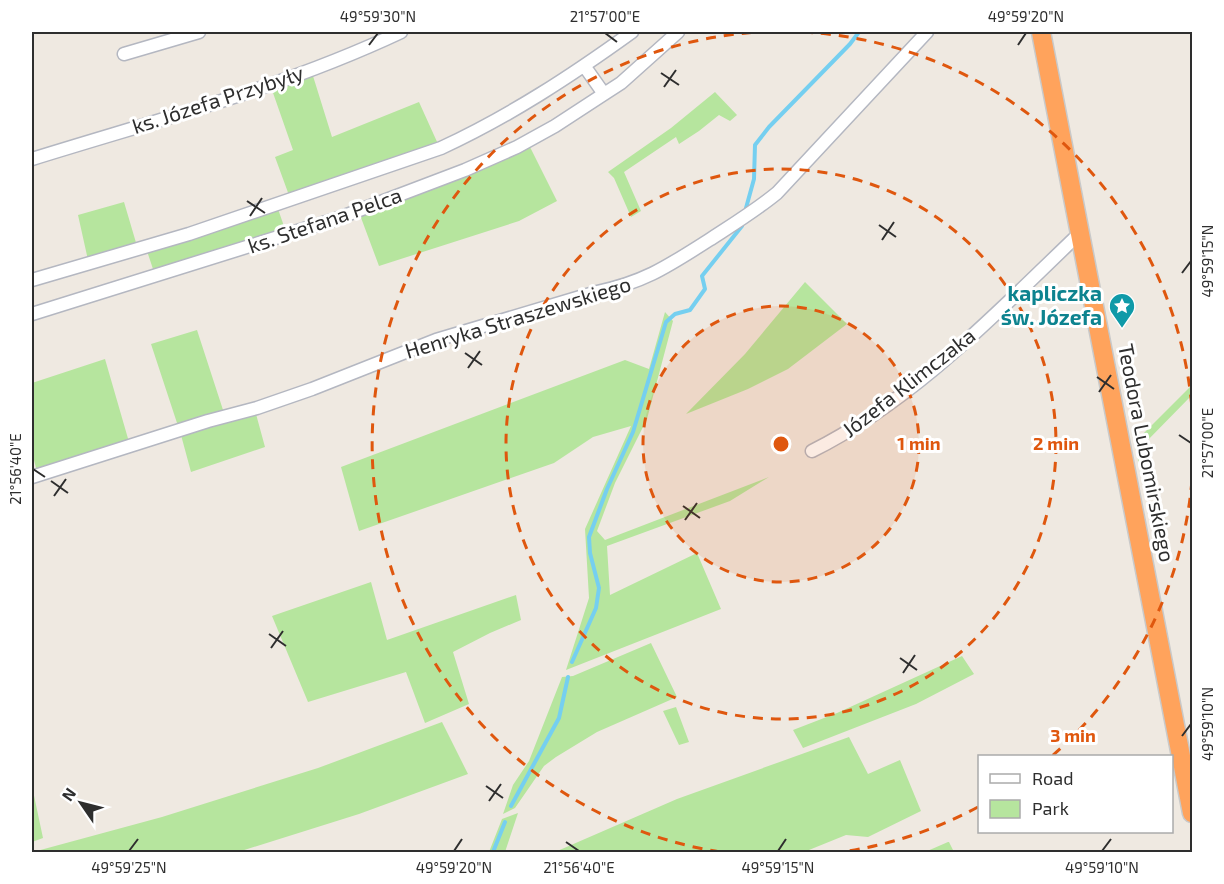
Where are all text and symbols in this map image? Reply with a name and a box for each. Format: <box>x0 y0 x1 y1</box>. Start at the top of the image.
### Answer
text: 49°59'30"N <box>340 7 416 25</box>
text: 21°57'00"E <box>570 7 640 25</box>
text: 49°59'20"N <box>988 7 1064 25</box>
street label: ks. Józefa Przybyły <box>129 59 306 138</box>
street label: ks. Stefana Pelca <box>244 182 405 258</box>
text: 49°59'15"N <box>1198 225 1216 297</box>
street label: Henryka Straszewskiego <box>402 270 634 363</box>
place label: kapliczka św. Józefa <box>1001 280 1102 329</box>
place icon: kapliczka św. Józefa <box>1107 291 1137 329</box>
street label: Józefa Klimczaka <box>836 322 980 442</box>
street label: Teodora Lubomirskiego <box>1114 341 1181 564</box>
text: 21°57'00"E <box>1198 408 1216 478</box>
text: 1 min <box>897 432 941 454</box>
text: 2 min <box>1033 432 1079 454</box>
text: 21°56'40"E <box>6 433 24 505</box>
centre of rings <box>771 434 791 454</box>
text: 49°59'10"N <box>1198 687 1216 761</box>
text: 3 min <box>1050 724 1096 746</box>
legend <box>978 755 1173 833</box>
text: Road <box>1032 767 1073 789</box>
north arrow <box>51 773 111 833</box>
text: N <box>57 784 79 804</box>
text: Park <box>1032 797 1069 819</box>
text: 49°59'25"N <box>91 858 167 876</box>
text: 49°59'20"N <box>416 858 492 876</box>
text: 21°56'40"E <box>543 858 615 876</box>
text: 49°59'15"N <box>742 858 814 876</box>
text: 49°59'10"N <box>1065 858 1139 876</box>

